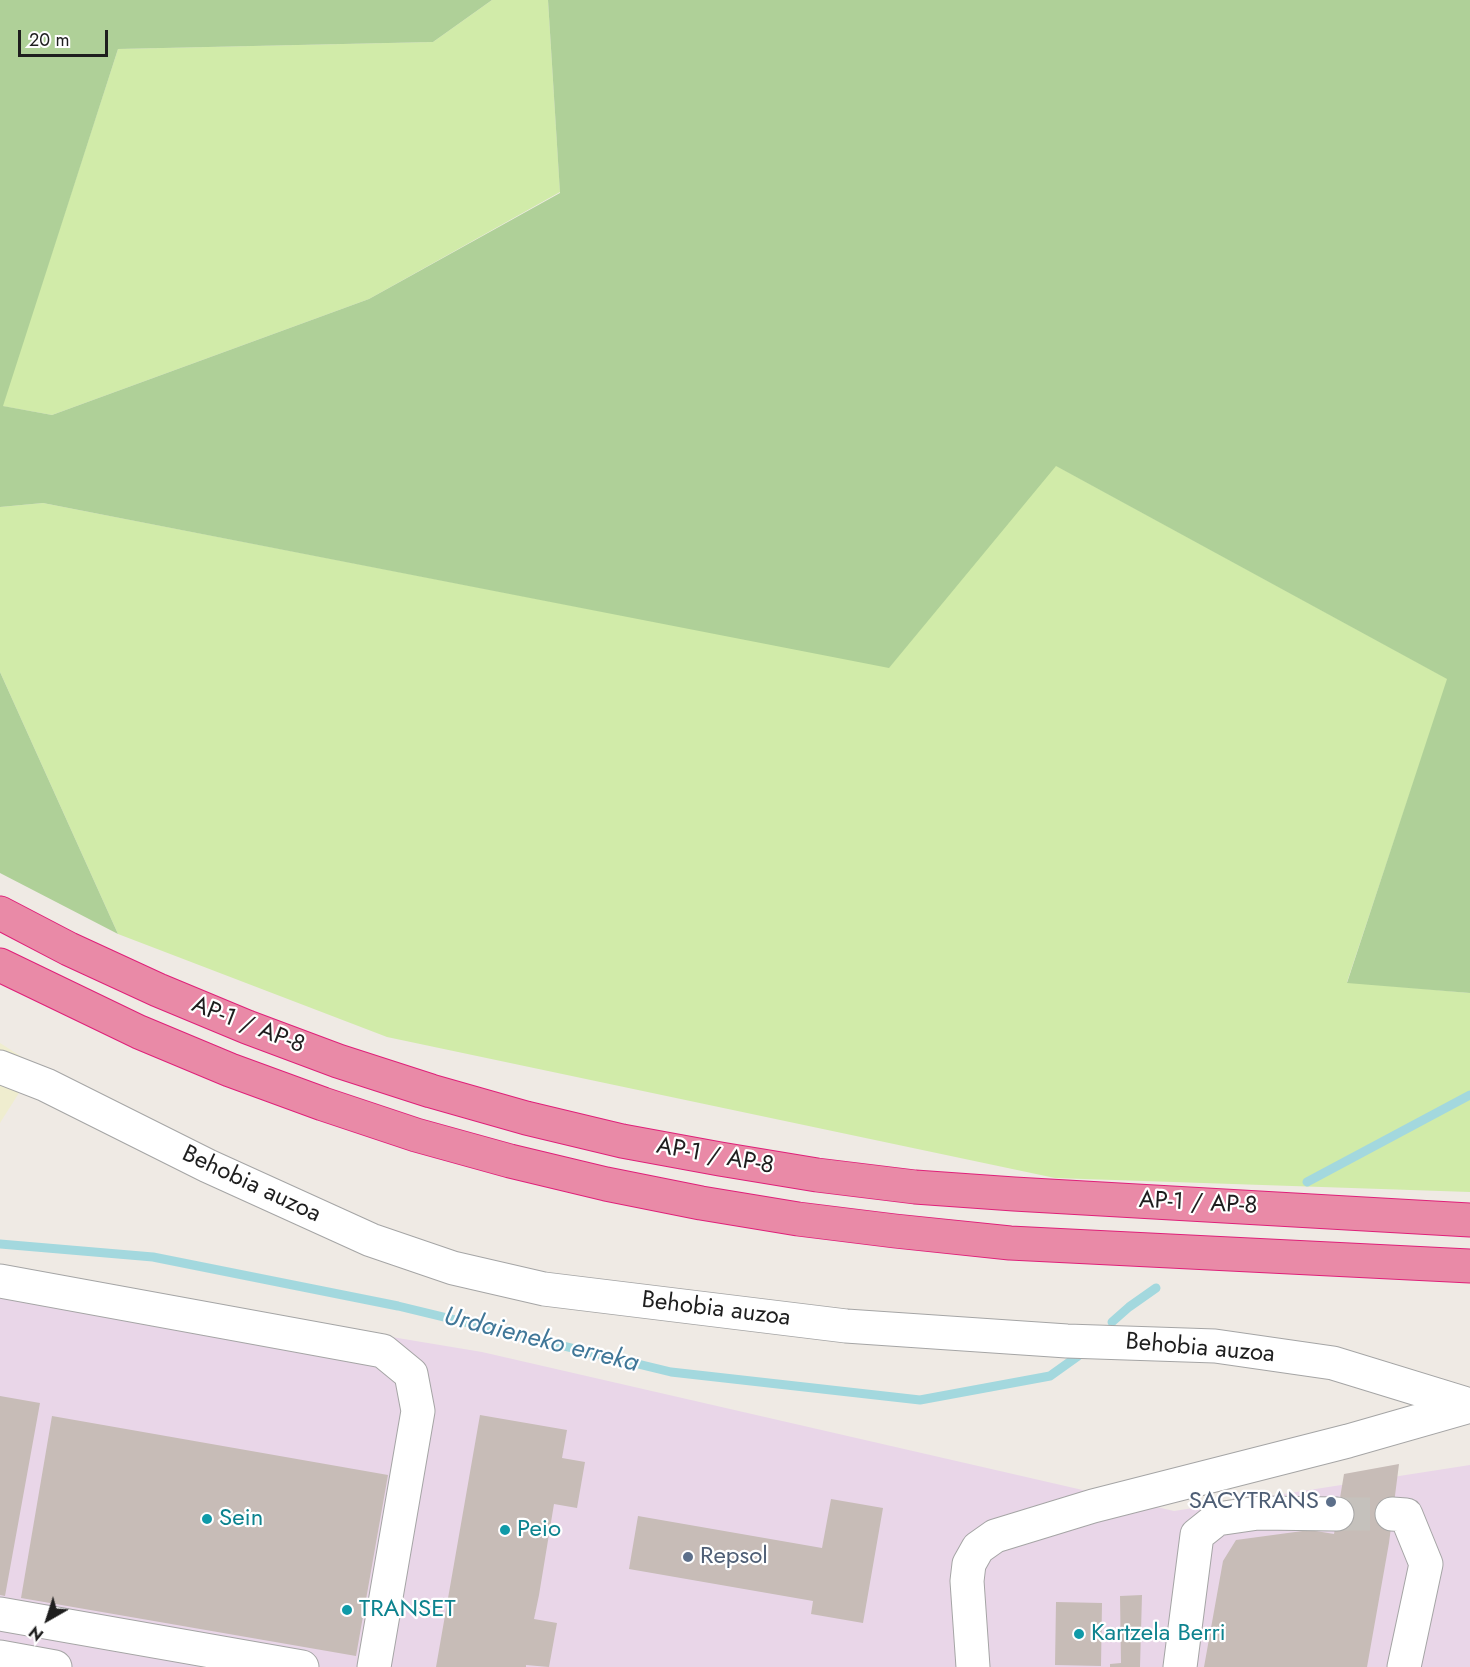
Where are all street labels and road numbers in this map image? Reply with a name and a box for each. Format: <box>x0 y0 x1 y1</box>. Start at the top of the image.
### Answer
street label: AP-1 / AP-8 <box>187 991 309 1061</box>
street label: AP-1 / AP-8 <box>654 1133 776 1181</box>
street label: Behobia auzoa <box>177 1140 325 1230</box>
street label: AP-1 / AP-8 <box>1138 1187 1258 1221</box>
street label: Behobia auzoa <box>640 1287 792 1333</box>
street label: Behobia auzoa <box>1124 1328 1276 1370</box>

